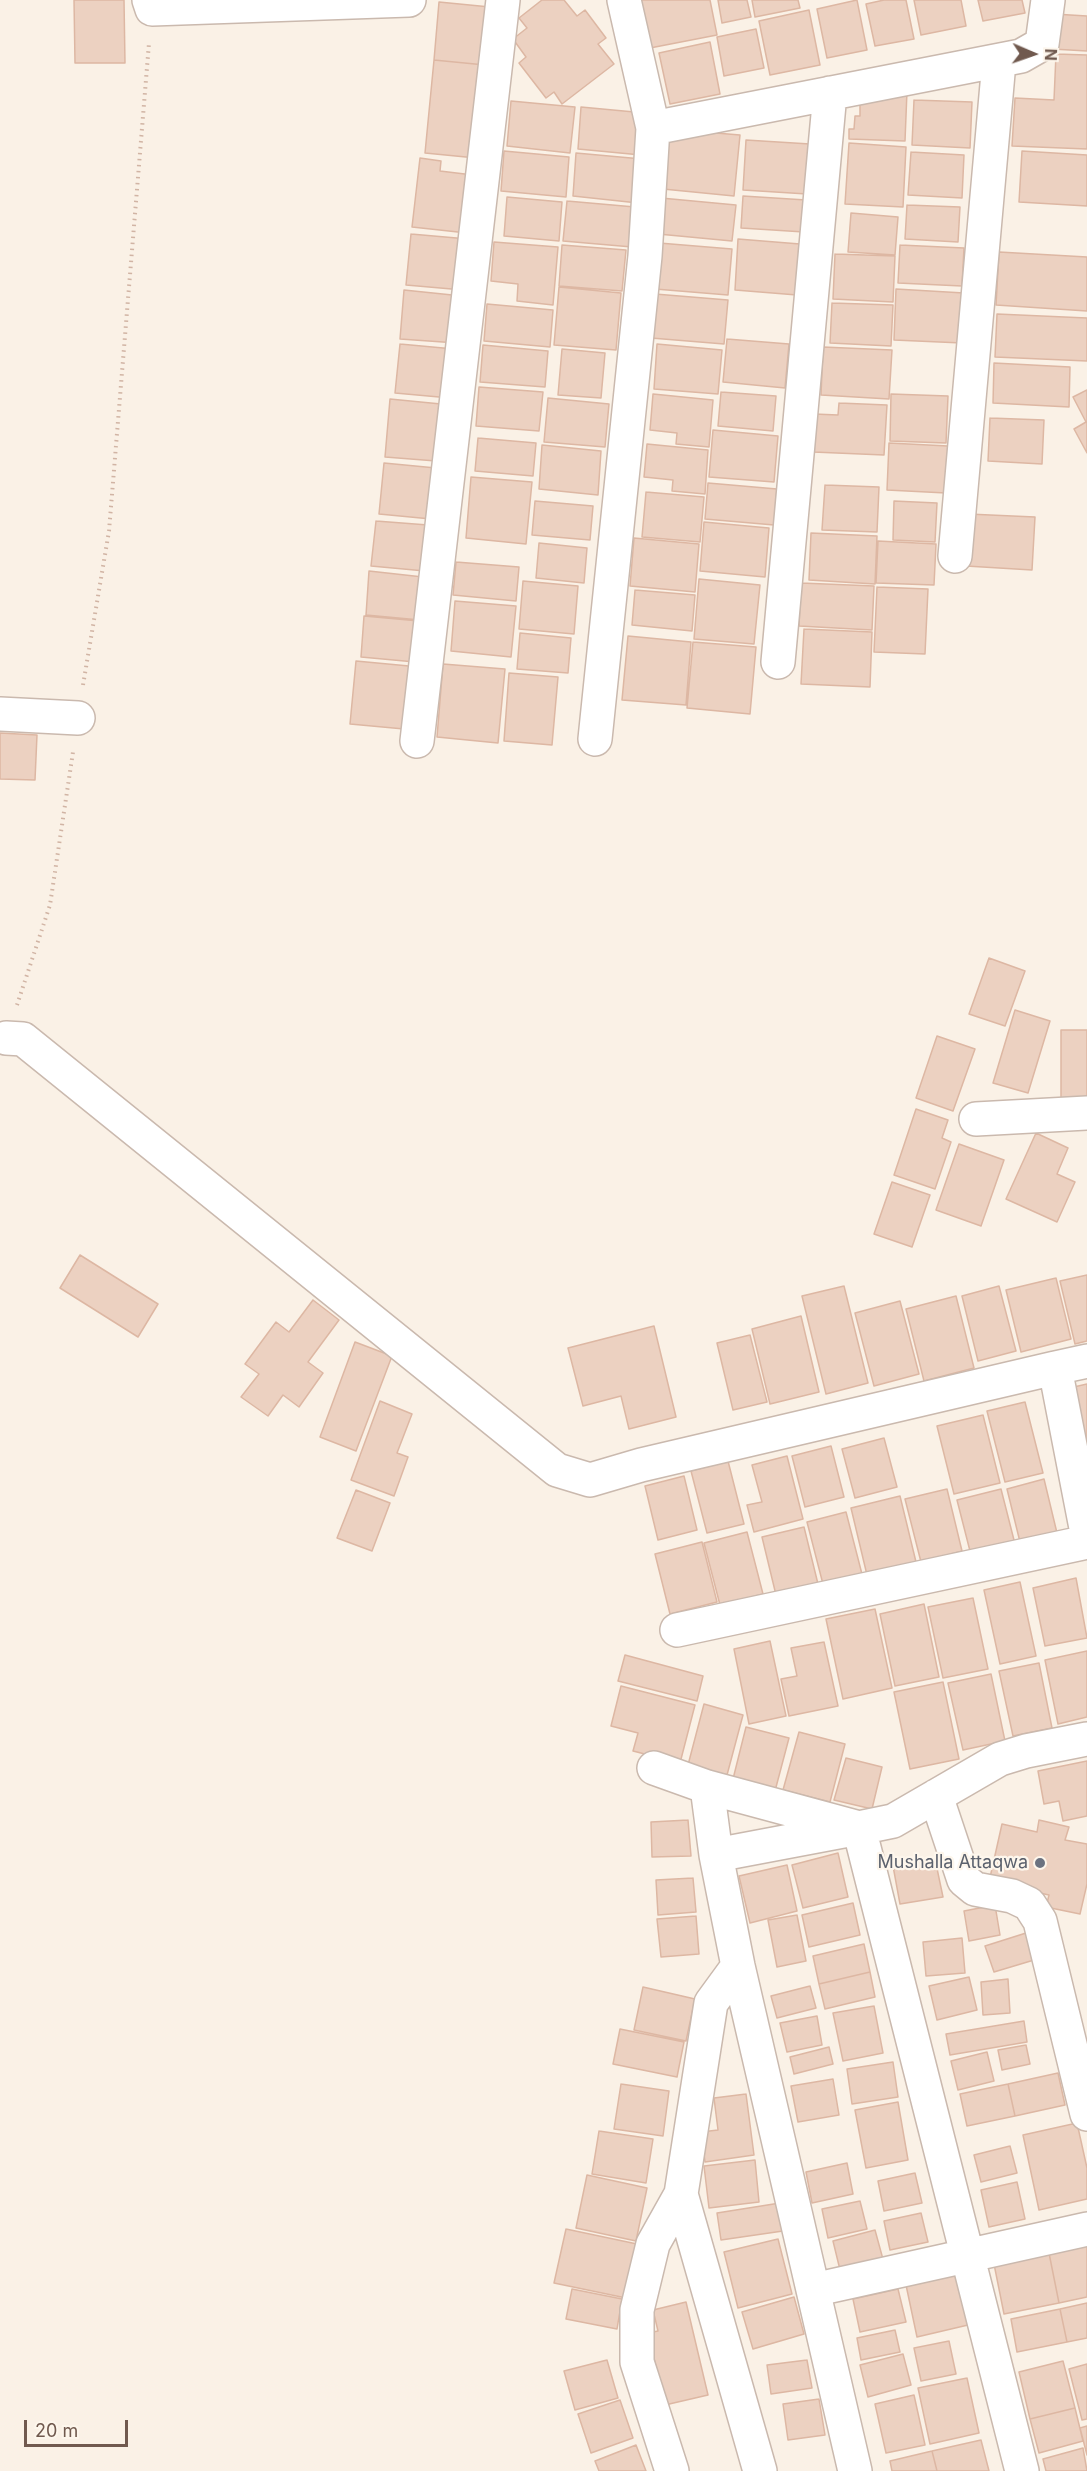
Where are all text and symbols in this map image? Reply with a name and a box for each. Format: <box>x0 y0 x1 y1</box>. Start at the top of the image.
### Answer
north arrow <box>1003 24 1063 84</box>
text: N <box>1041 48 1061 61</box>
place label: Mushalla Attaqwa <box>877 1852 1028 1874</box>
marker: Mushalla Attaqwa <box>1033 1856 1047 1870</box>
scale bar <box>27 2408 130 2446</box>
text: 20 m <box>35 2420 78 2441</box>

